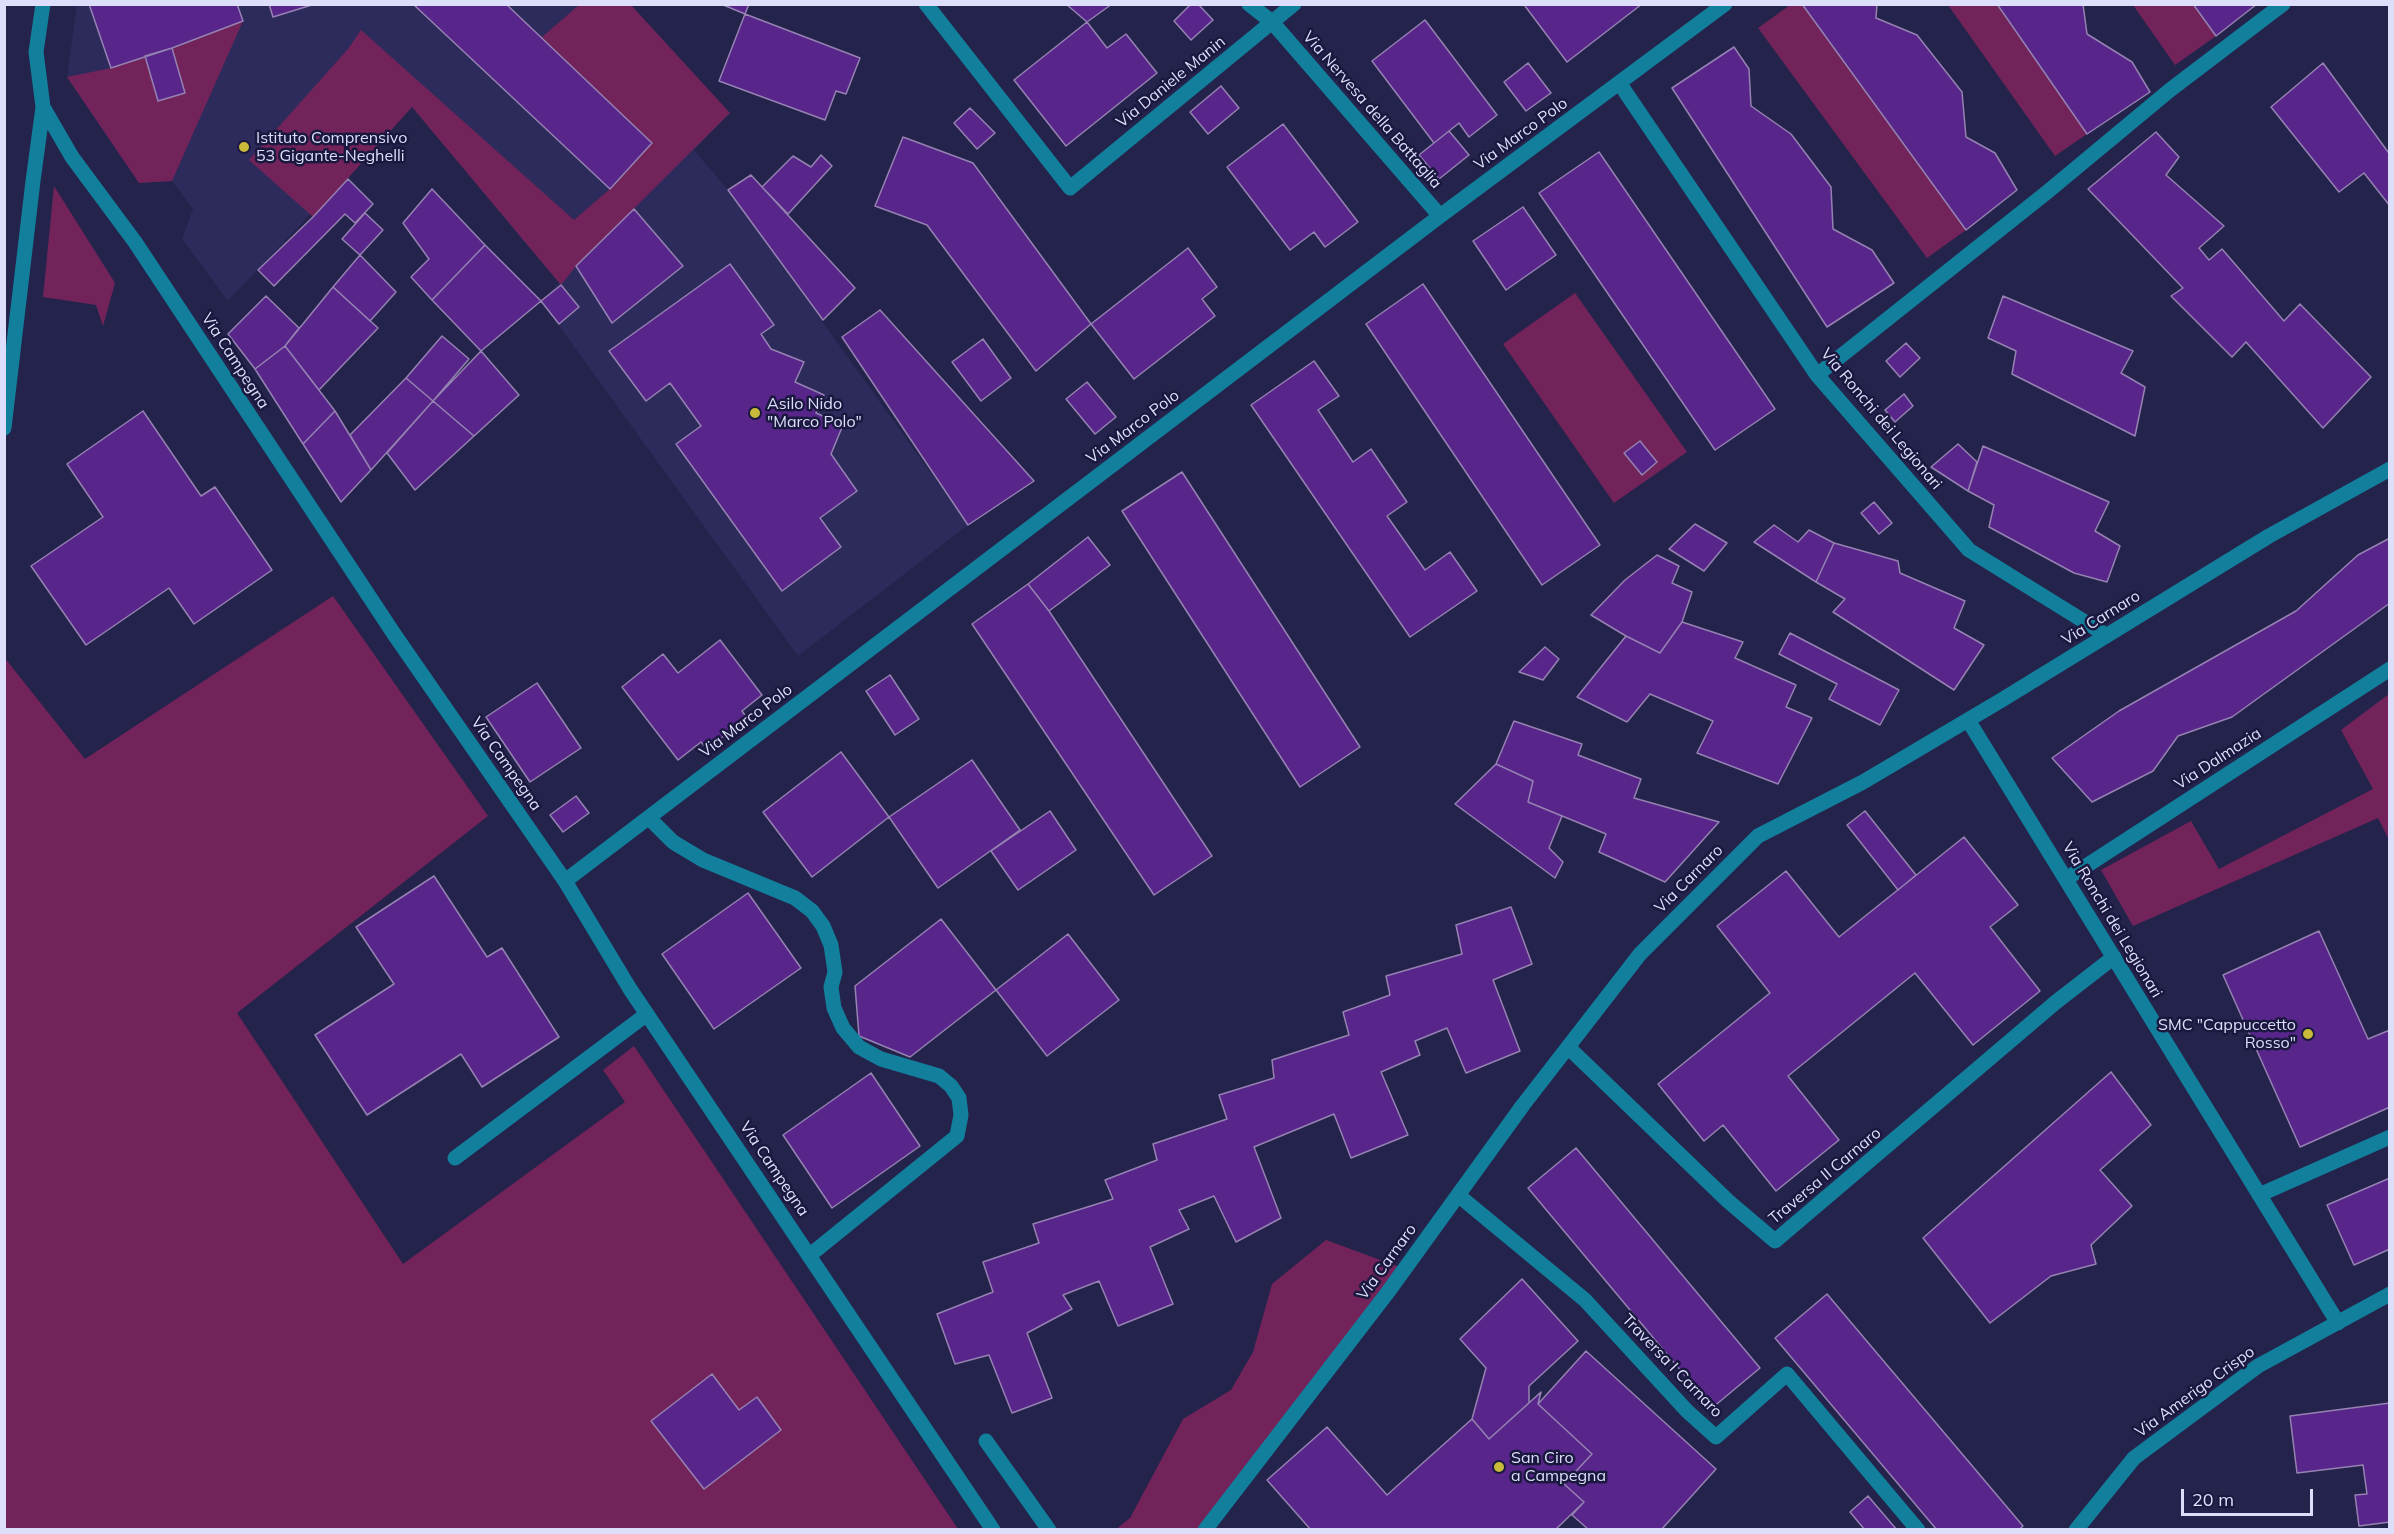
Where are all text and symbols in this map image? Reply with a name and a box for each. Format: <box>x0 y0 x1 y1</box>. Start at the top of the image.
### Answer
street label: Via Nervesa della Battaglia <box>1298 27 1446 193</box>
street label: Via Daniele Manin <box>1113 32 1229 132</box>
street label: Via Marco Polo <box>1470 94 1572 174</box>
place label: Istituto Comprensivo 53 Gigante-Neghelli <box>256 128 407 166</box>
marker: Istituto Comprensivo 53 Gigante-Neghelli <box>237 140 251 154</box>
street label: Via Campegna <box>197 310 273 412</box>
street label: Via Ronchi dei Legionari <box>1816 345 1946 493</box>
street label: Via Marco Polo <box>1083 386 1183 468</box>
place label: Asilo Nido "Marco Polo" <box>767 394 862 432</box>
marker: Asilo Nido "Marco Polo" <box>748 406 762 420</box>
street label: Via Carnaro <box>2058 586 2144 650</box>
street label: Via Marco Polo <box>696 680 796 762</box>
street label: Via Campegna <box>467 713 545 815</box>
street label: Via Dalmazia <box>2171 724 2265 794</box>
street label: Via Ronchi dei Legionari <box>2058 839 2166 1001</box>
street label: Via Carnaro <box>1651 841 1727 917</box>
place label: SMC "Cappuccetto Rosso" <box>2158 1015 2296 1053</box>
marker: SMC "Cappuccetto Rosso" <box>2301 1027 2315 1041</box>
street label: Via Campegna <box>735 1118 813 1220</box>
street label: Traversa II Carnaro <box>1765 1123 1885 1229</box>
street label: Via Carnaro <box>1353 1220 1421 1304</box>
street label: Traversa I Carnaro <box>1618 1310 1726 1422</box>
street label: Via Amerigo Crispo <box>2131 1342 2259 1442</box>
place label: San Ciro a Campegna <box>1511 1448 1606 1486</box>
marker: San Ciro a Campegna <box>1492 1460 1506 1474</box>
scale bar <box>2184 1477 2316 1515</box>
text: 20 m <box>2192 1488 2234 1511</box>

